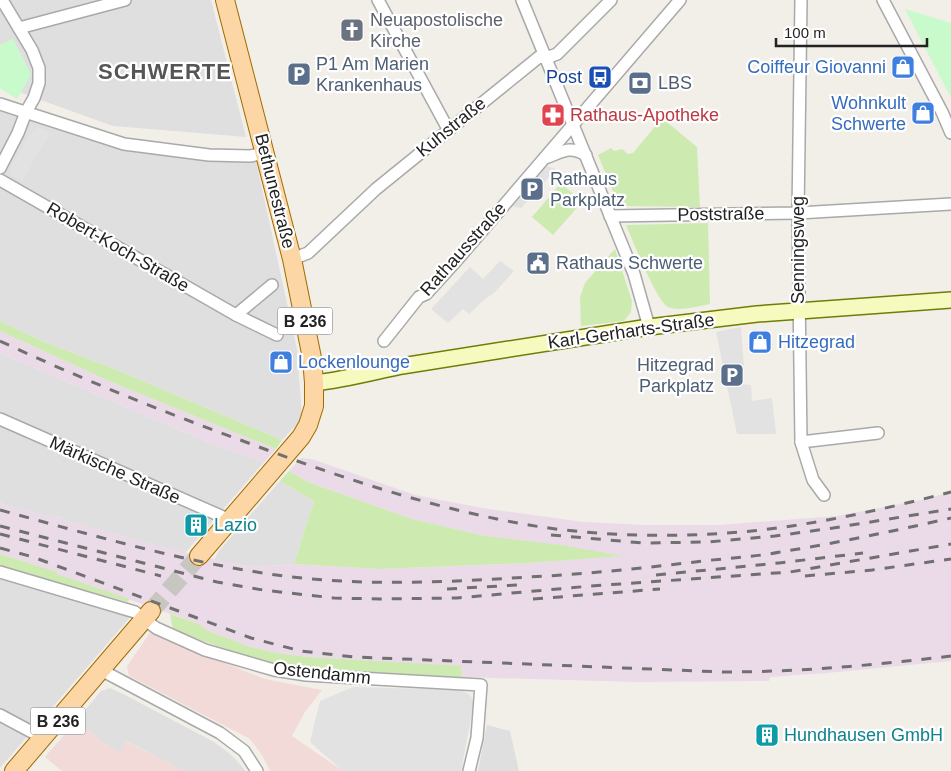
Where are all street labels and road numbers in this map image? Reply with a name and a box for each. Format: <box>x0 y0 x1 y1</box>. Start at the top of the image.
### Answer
street label: Kuhstraße <box>412 93 490 161</box>
street label: Bethunestraße <box>251 131 299 251</box>
street label: Senningsweg <box>788 196 808 304</box>
street label: Robert-Koch-Straße <box>43 198 193 296</box>
street label: Rathausstraße <box>416 198 510 300</box>
street label: Poststraße <box>677 203 765 225</box>
road number: B 236 <box>278 308 332 334</box>
street label: Karl-Gerharts-Straße <box>546 309 716 353</box>
street label: Märkische Straße <box>47 432 183 508</box>
street label: Ostendamm <box>272 658 372 688</box>
road number: B 236 <box>30 708 86 734</box>

